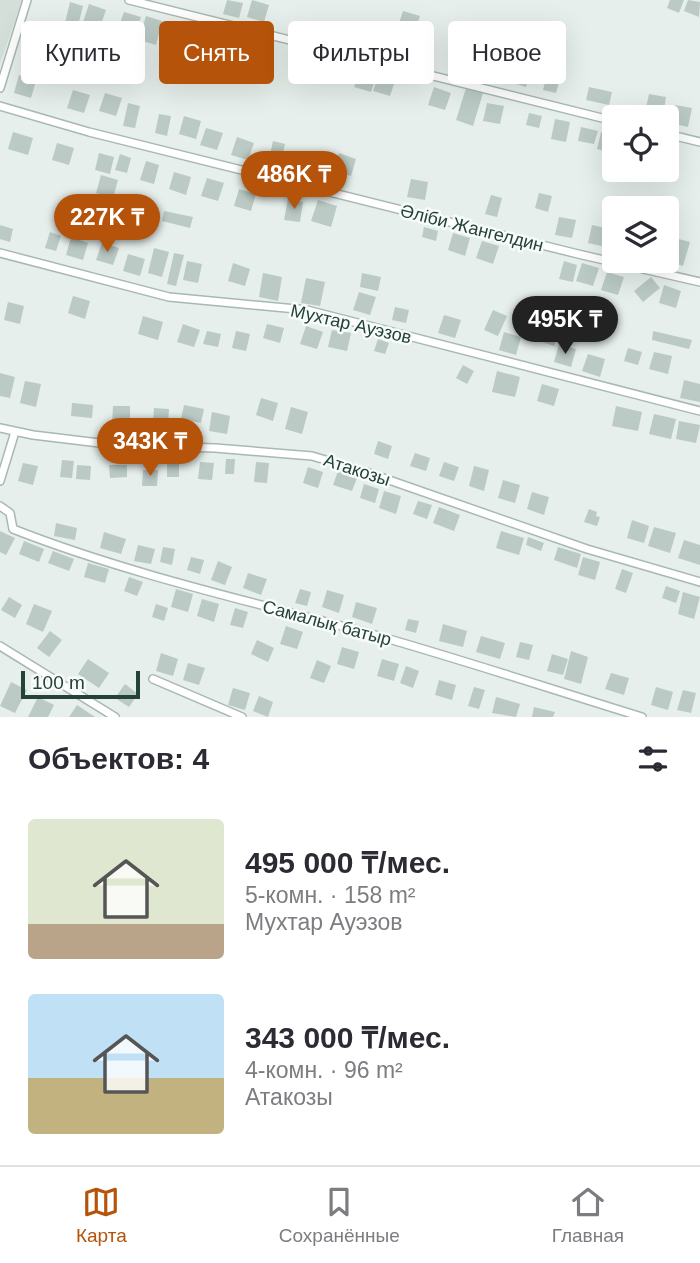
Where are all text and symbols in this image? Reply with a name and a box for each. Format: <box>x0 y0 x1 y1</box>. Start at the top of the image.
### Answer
chip: Купить <box>21 21 145 84</box>
chip: Снять <box>159 21 274 84</box>
chip: Фильтры <box>288 21 434 84</box>
chip: Новое <box>448 21 566 84</box>
map controls <box>602 105 679 273</box>
button: locate <box>602 105 679 182</box>
pin: 486K ₸ <box>237 152 351 211</box>
text: 486K ₸ <box>257 161 331 187</box>
pin: 227K ₸ <box>50 194 164 254</box>
button: layers <box>602 196 679 273</box>
street label: Әліби Жангелдин <box>398 201 546 255</box>
text: 227K ₸ <box>70 204 144 230</box>
pin: 495K ₸ <box>508 296 622 356</box>
street label: Мухтар Ауэзов <box>289 300 413 348</box>
text: 495K ₸ <box>528 306 602 332</box>
pin: 343K ₸ <box>93 419 207 478</box>
text: 343K ₸ <box>113 428 187 454</box>
street label: Атакозы <box>321 450 393 490</box>
street label: Самалық батыр <box>260 596 394 650</box>
scale bar <box>21 668 140 700</box>
text: 100 m <box>32 672 85 693</box>
icon: filters <box>634 740 672 778</box>
text: Объектов: 4 <box>28 742 209 775</box>
text: 495 000 ₸/мес. <box>245 846 450 879</box>
icon: home <box>84 847 168 931</box>
text: 5-комн. · 158 m² <box>245 882 416 908</box>
text: Мухтар Ауэзов <box>245 909 403 935</box>
text: 343 000 ₸/мес. <box>245 1021 450 1054</box>
icon: home <box>84 1022 168 1106</box>
text: 4-комн. · 96 m² <box>245 1057 403 1083</box>
text: Атакозы <box>245 1084 333 1110</box>
tab: Карта <box>76 1183 127 1247</box>
tab: Сохранённые <box>279 1183 400 1247</box>
tab: Главная <box>552 1183 624 1247</box>

